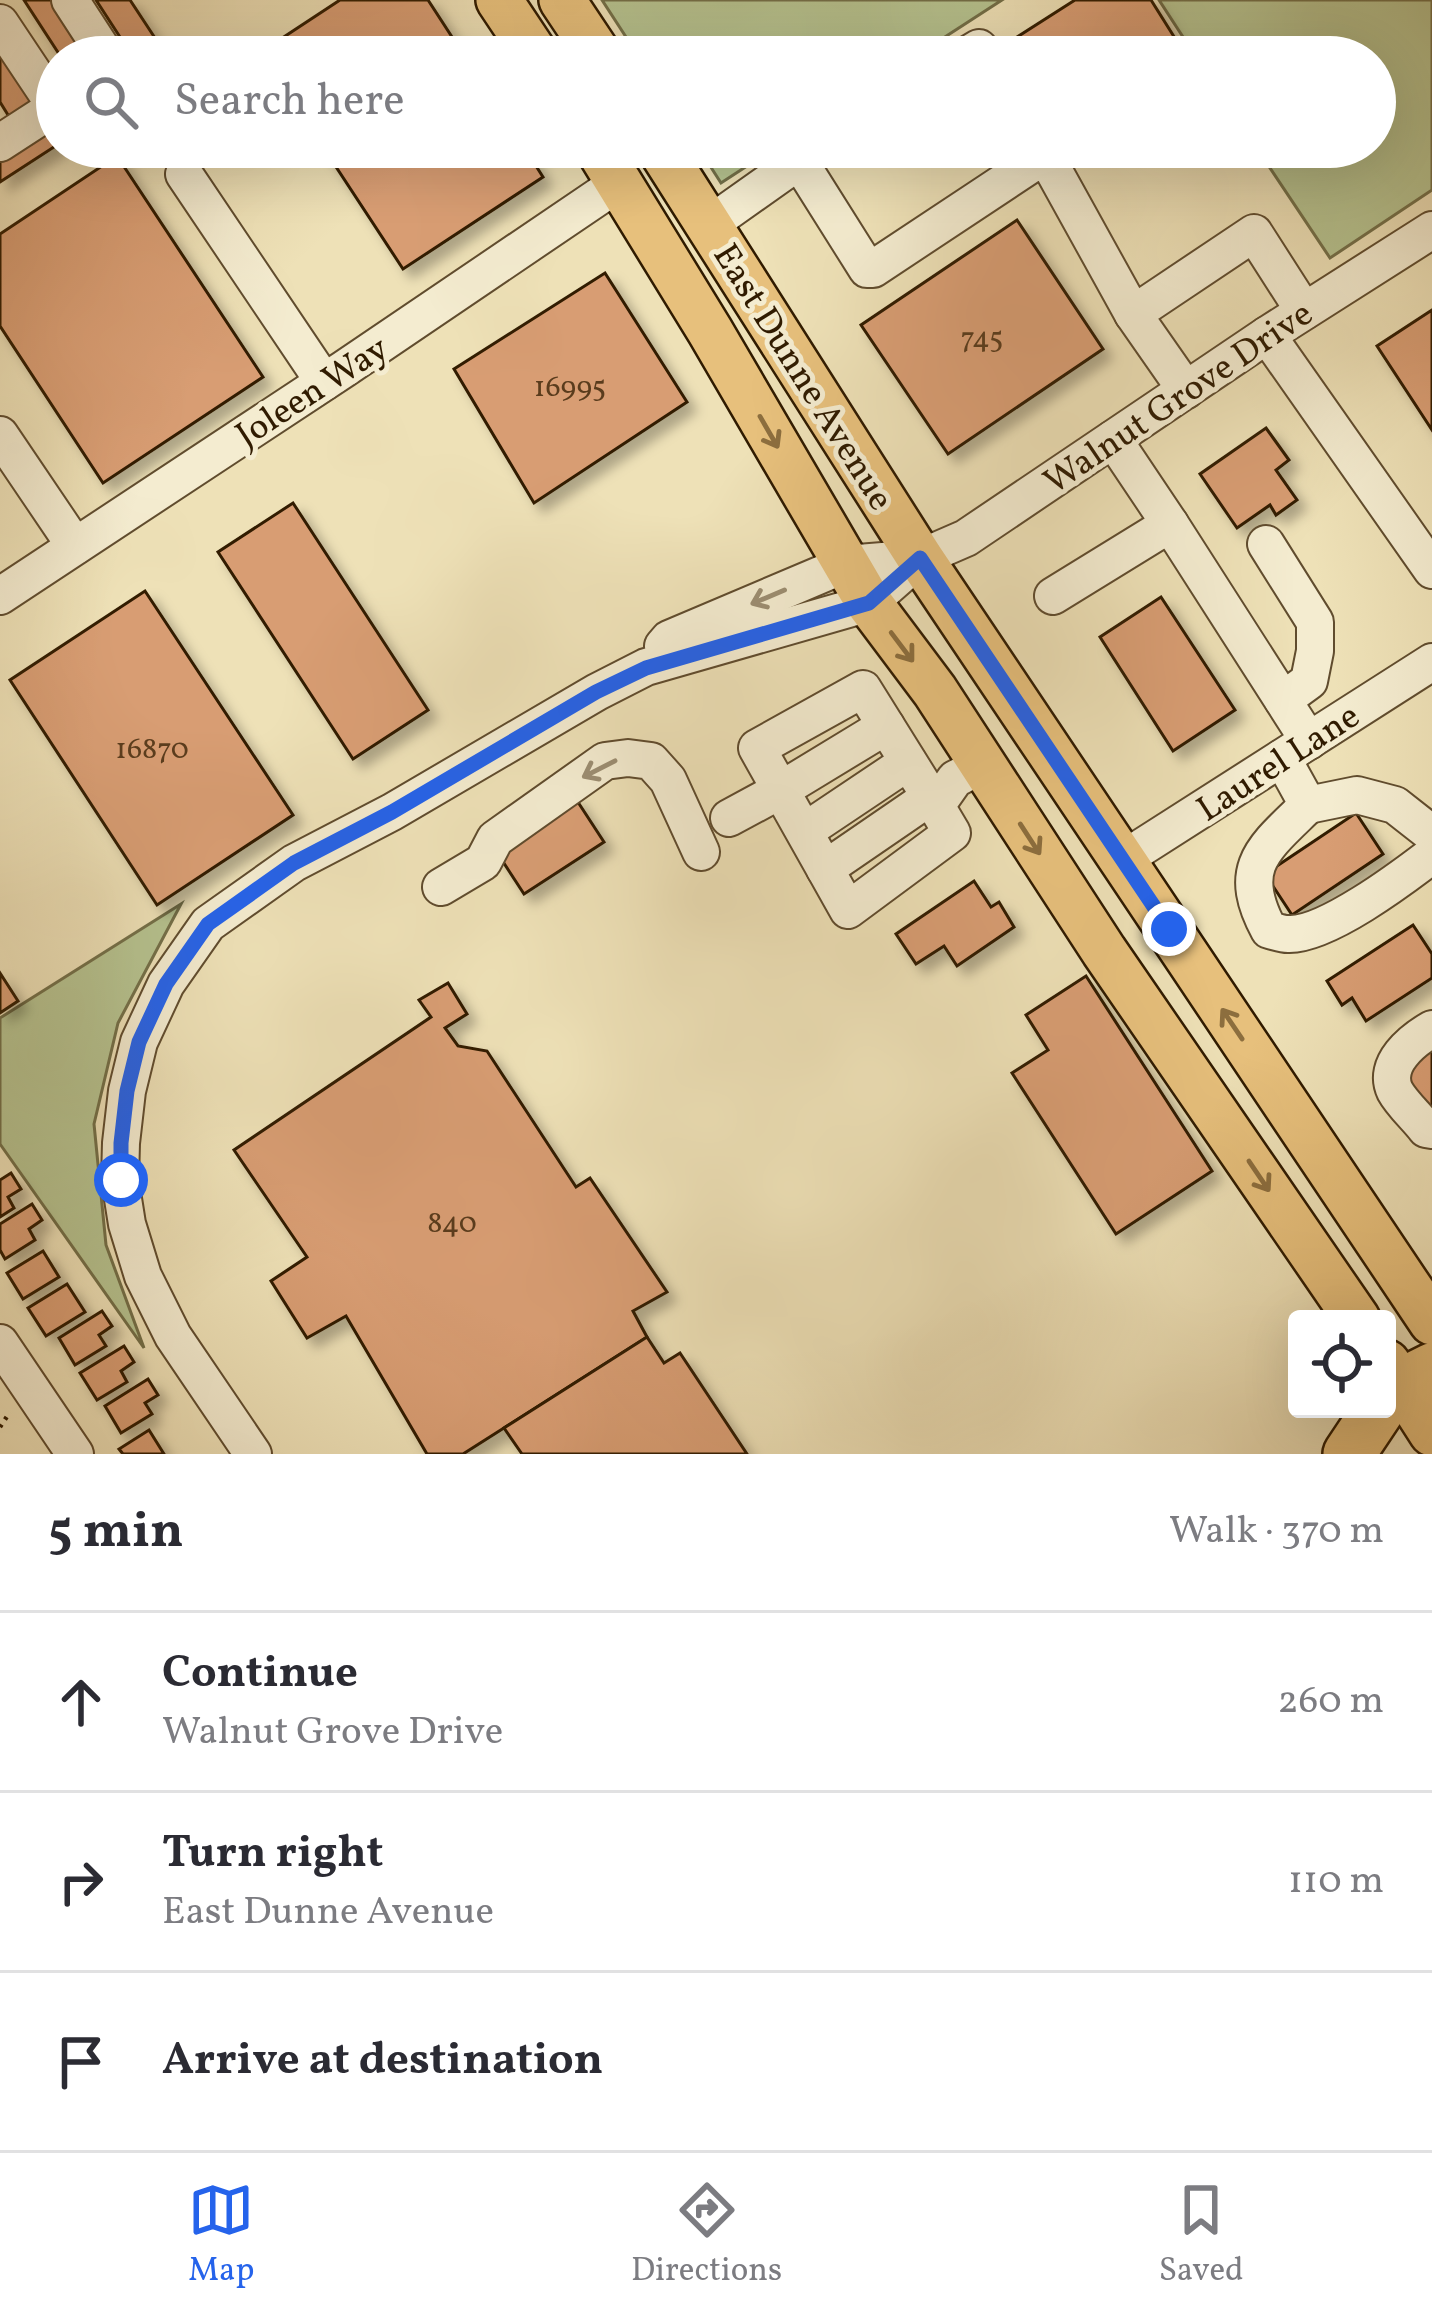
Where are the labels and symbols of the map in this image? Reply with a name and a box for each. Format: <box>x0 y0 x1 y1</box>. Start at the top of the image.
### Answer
street label: East Dunne Avenue <box>699 235 904 521</box>
street label: Walnut Grove Drive <box>1035 291 1324 508</box>
house number: 745 <box>961 318 1004 360</box>
street label: Joleen Way <box>227 325 399 461</box>
house number: 16995 <box>534 367 606 409</box>
one-way arrow <box>758 414 782 449</box>
one-way arrow <box>750 588 786 610</box>
one-way arrow <box>888 630 914 663</box>
street label: Laurel Lane <box>1188 693 1370 836</box>
house number: 16870 <box>115 729 189 771</box>
one-way arrow <box>582 759 618 781</box>
one-way arrow <box>1018 821 1043 855</box>
route end <box>1142 902 1196 956</box>
one-way arrow <box>1220 1007 1245 1041</box>
route start <box>94 1153 148 1207</box>
one-way arrow <box>1246 1158 1271 1192</box>
house number: 840 <box>427 1203 477 1245</box>

